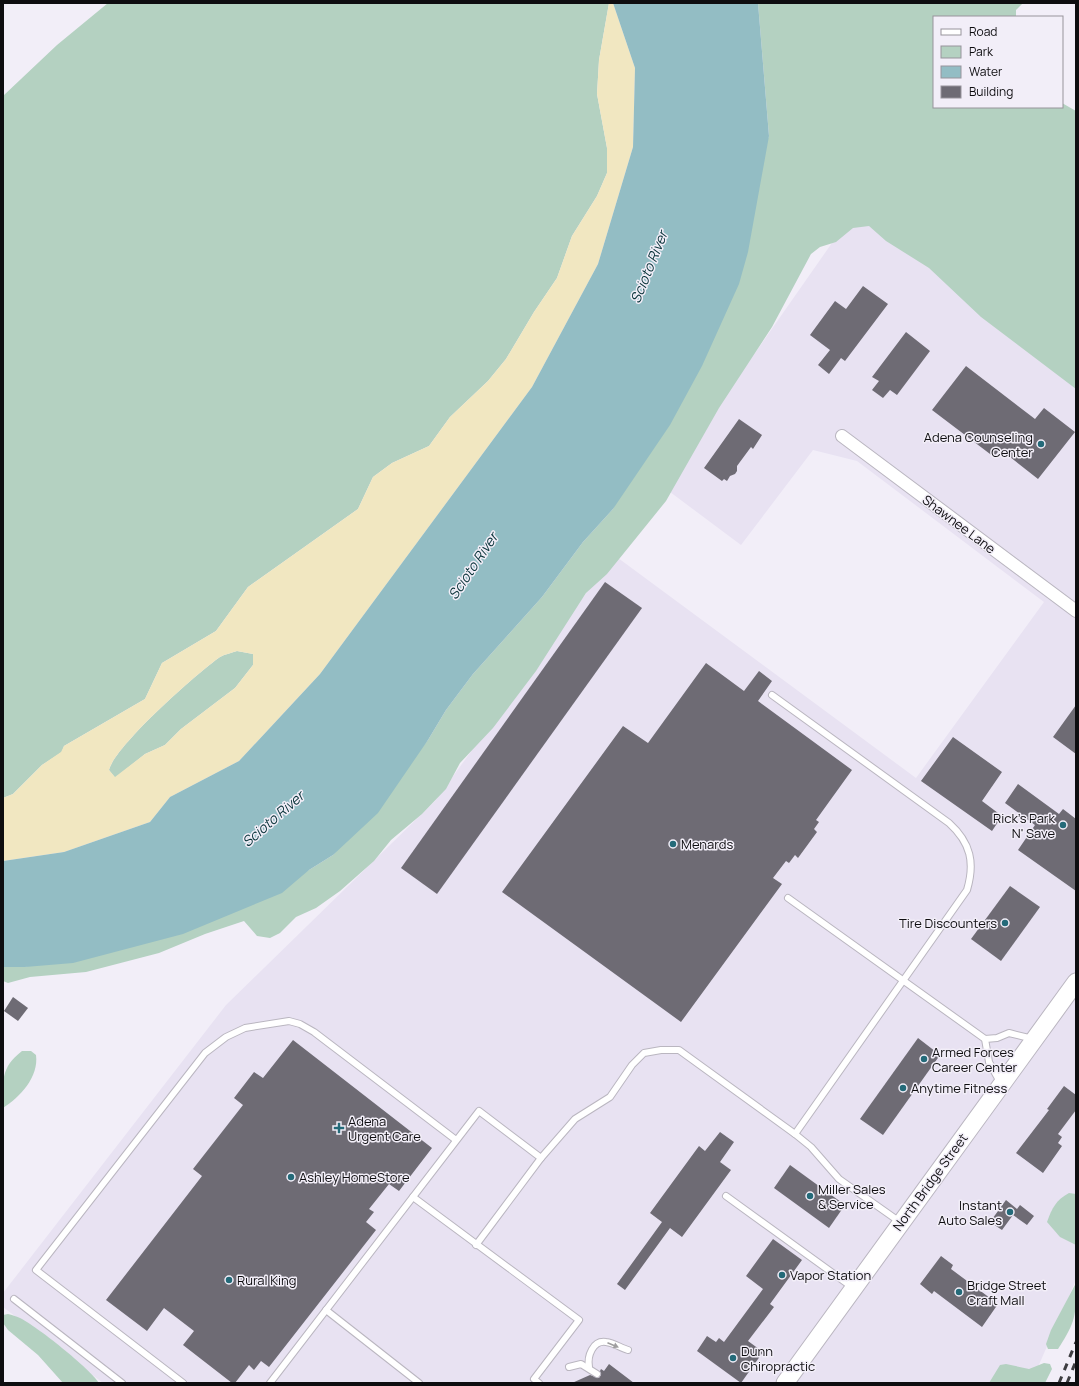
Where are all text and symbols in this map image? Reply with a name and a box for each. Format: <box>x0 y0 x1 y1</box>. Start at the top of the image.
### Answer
legend <box>933 16 1063 108</box>
text: Road <box>969 23 997 40</box>
text: Park <box>969 43 994 60</box>
text: Water <box>969 63 1003 80</box>
text: Building <box>969 83 1013 100</box>
water label: Scioto River <box>625 226 672 306</box>
place label: Adena Counseling Center <box>924 428 1033 461</box>
marker: Adena Counseling Center <box>1036 439 1046 449</box>
street label: Shawnee Lane <box>919 491 1000 558</box>
water label: Scioto River <box>443 527 503 603</box>
water label: Scioto River <box>238 785 309 851</box>
place label: Rick's Park N' Save <box>993 809 1056 842</box>
marker: Rick's Park N' Save <box>1058 820 1068 830</box>
place label: Menards <box>681 835 734 853</box>
marker: Menards <box>668 839 678 849</box>
place label: Tire Discounters <box>899 914 997 932</box>
marker: Tire Discounters <box>1000 918 1010 928</box>
place label: Armed Forces Career Center <box>932 1043 1018 1076</box>
marker: Armed Forces Career Center <box>919 1054 929 1064</box>
place label: Anytime Fitness <box>911 1079 1007 1097</box>
marker: Anytime Fitness <box>898 1083 908 1093</box>
place label: Adena Urgent Care <box>348 1112 421 1145</box>
marker: Adena Urgent Care <box>333 1122 345 1134</box>
street label: North Bridge Street <box>889 1130 971 1234</box>
place label: Ashley HomeStore <box>299 1168 410 1186</box>
marker: Ashley HomeStore <box>286 1172 296 1182</box>
place label: Miller Sales & Service <box>818 1180 886 1213</box>
marker: Miller Sales & Service <box>805 1191 815 1201</box>
place label: Instant Auto Sales <box>938 1196 1002 1229</box>
marker: Instant Auto Sales <box>1005 1207 1015 1217</box>
place label: Vapor Station <box>790 1266 871 1284</box>
marker: Vapor Station <box>777 1270 787 1280</box>
place label: Rural King <box>237 1271 296 1289</box>
marker: Rural King <box>224 1275 234 1285</box>
place label: Bridge Street Craft Mall <box>967 1276 1046 1309</box>
marker: Bridge Street Craft Mall <box>954 1287 964 1297</box>
one-way arrow <box>608 1342 620 1348</box>
place label: Dunn Chiropractic <box>741 1342 815 1375</box>
marker: Dunn Chiropractic <box>728 1353 738 1363</box>

